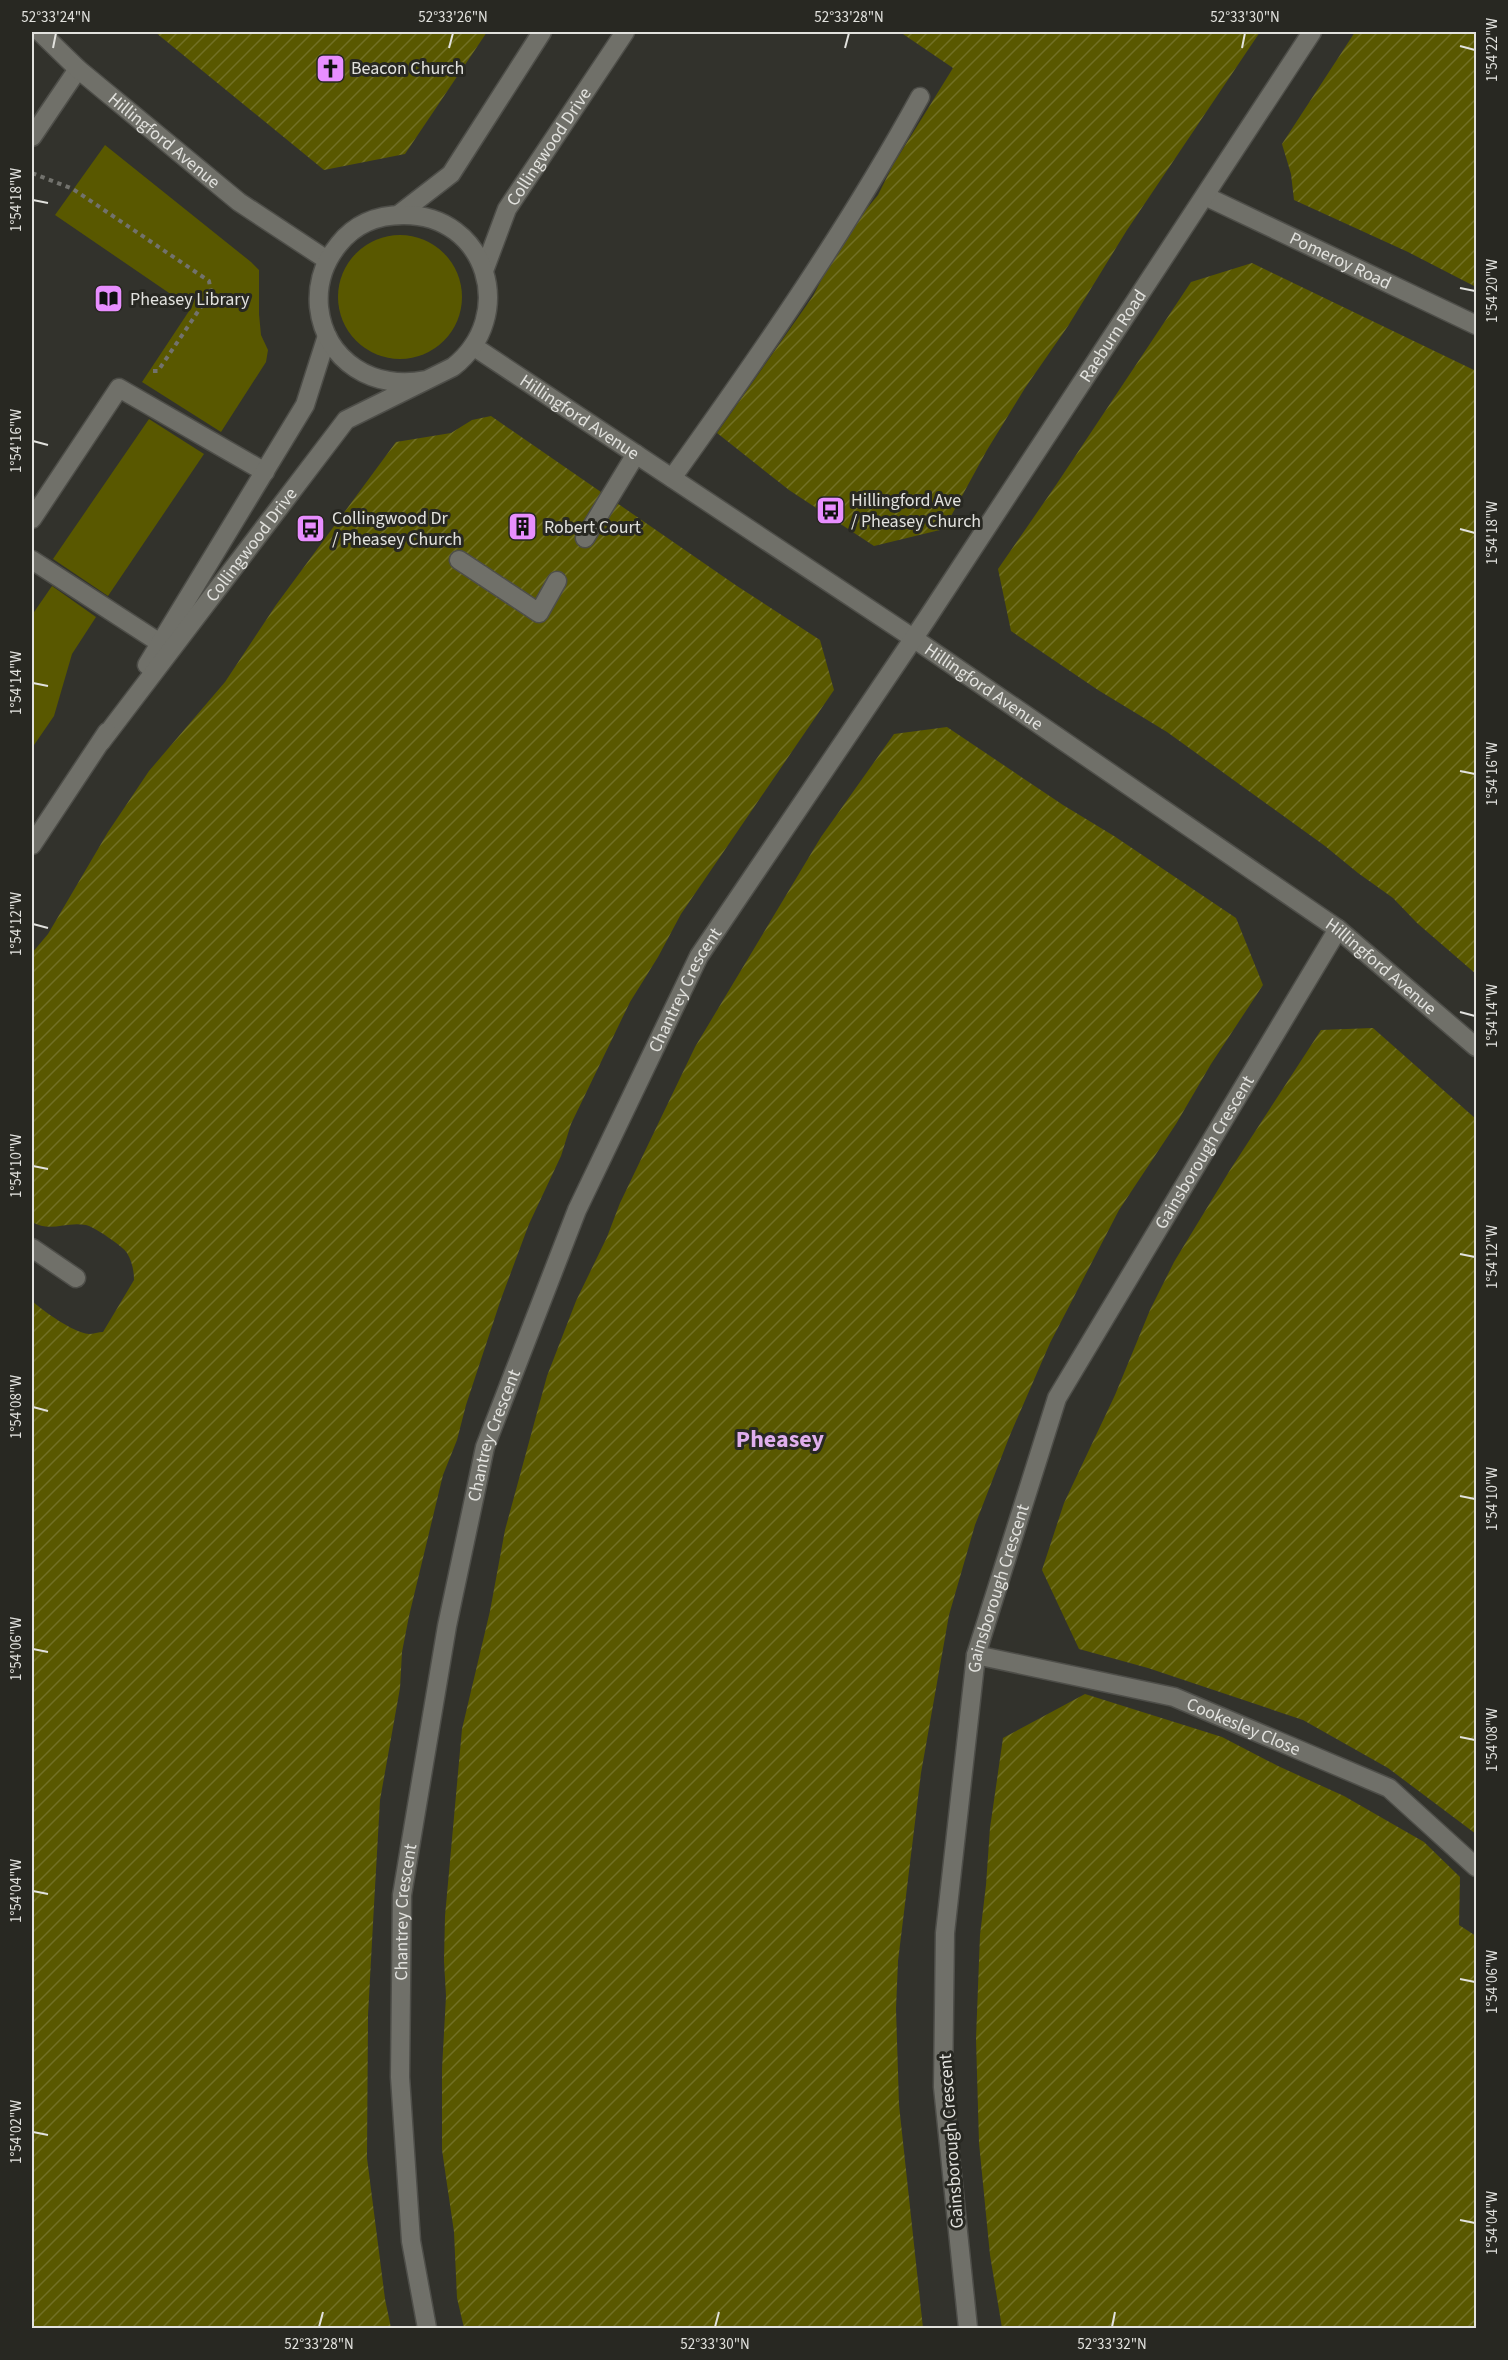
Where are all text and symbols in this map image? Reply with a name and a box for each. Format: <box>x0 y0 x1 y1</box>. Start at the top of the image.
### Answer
text: 52°33'24"N <box>21 7 91 28</box>
text: 52°33'26"N <box>418 7 488 28</box>
text: 52°33'28"N <box>814 7 884 28</box>
text: 52°33'30"N <box>1210 7 1280 28</box>
text: 1°54'22"W <box>1482 18 1503 82</box>
church icon: Beacon Church <box>314 52 346 84</box>
place label: Beacon Church <box>351 56 464 81</box>
street label: Collingwood Drive <box>500 83 598 211</box>
street label: Hillingford Avenue <box>103 87 226 195</box>
text: 1°54'18"W <box>6 168 27 232</box>
street label: Pomeroy Road <box>1285 226 1395 296</box>
text: 1°54'20"W <box>1482 259 1503 323</box>
library icon: Pheasey Library <box>93 283 125 315</box>
street label: Raeburn Road <box>1073 285 1153 387</box>
place label: Pheasey Library <box>130 287 250 312</box>
street label: Hillingford Avenue <box>515 368 644 466</box>
text: 1°54'16"W <box>6 409 27 473</box>
street label: Collingwood Drive <box>200 483 303 607</box>
place label: Hillingford Ave / Pheasey Church <box>851 488 981 534</box>
bus stop icon: Hillingford Ave / Pheasey Church <box>814 494 846 526</box>
text: 1°54'18"W <box>1482 501 1503 565</box>
place label: Collingwood Dr / Pheasey Church <box>332 506 462 552</box>
building icon: Robert Court <box>507 511 539 543</box>
bus stop icon: Collingwood Dr / Pheasey Church <box>295 512 327 544</box>
place label: Robert Court <box>544 515 641 540</box>
street label: Hillingford Avenue <box>919 637 1048 737</box>
text: 1°54'14"W <box>6 651 27 715</box>
text: 1°54'16"W <box>1482 742 1503 806</box>
text: 1°54'12"W <box>6 892 27 956</box>
street label: Hillingford Avenue <box>1320 912 1442 1021</box>
street label: Chantrey Crescent <box>643 922 728 1057</box>
text: 1°54'14"W <box>1482 984 1503 1048</box>
street label: Gainsborough Crescent <box>1149 1071 1260 1234</box>
text: 1°54'10"W <box>6 1134 27 1198</box>
text: 1°54'12"W <box>1482 1225 1503 1289</box>
street label: Chantrey Crescent <box>462 1366 527 1504</box>
text: 1°54'08"W <box>6 1375 27 1439</box>
district label: Pheasey <box>736 1422 825 1457</box>
text: 1°54'10"W <box>1482 1467 1503 1531</box>
street label: Gainsborough Crescent <box>962 1501 1036 1674</box>
text: 1°54'06"W <box>6 1617 27 1681</box>
street label: Cookesley Close <box>1183 1692 1304 1762</box>
text: 1°54'08"W <box>1482 1708 1503 1772</box>
street label: Chantrey Crescent <box>389 1842 423 1981</box>
text: 1°54'04"W <box>6 1859 27 1923</box>
text: 1°54'06"W <box>1482 1950 1503 2014</box>
street label: Gainsborough Crescent <box>933 2053 970 2229</box>
text: 1°54'02"W <box>6 2100 27 2164</box>
text: 1°54'04"W <box>1482 2191 1503 2255</box>
text: 52°33'28"N <box>284 2334 354 2355</box>
text: 52°33'30"N <box>680 2334 750 2355</box>
text: 52°33'32"N <box>1077 2334 1147 2355</box>

